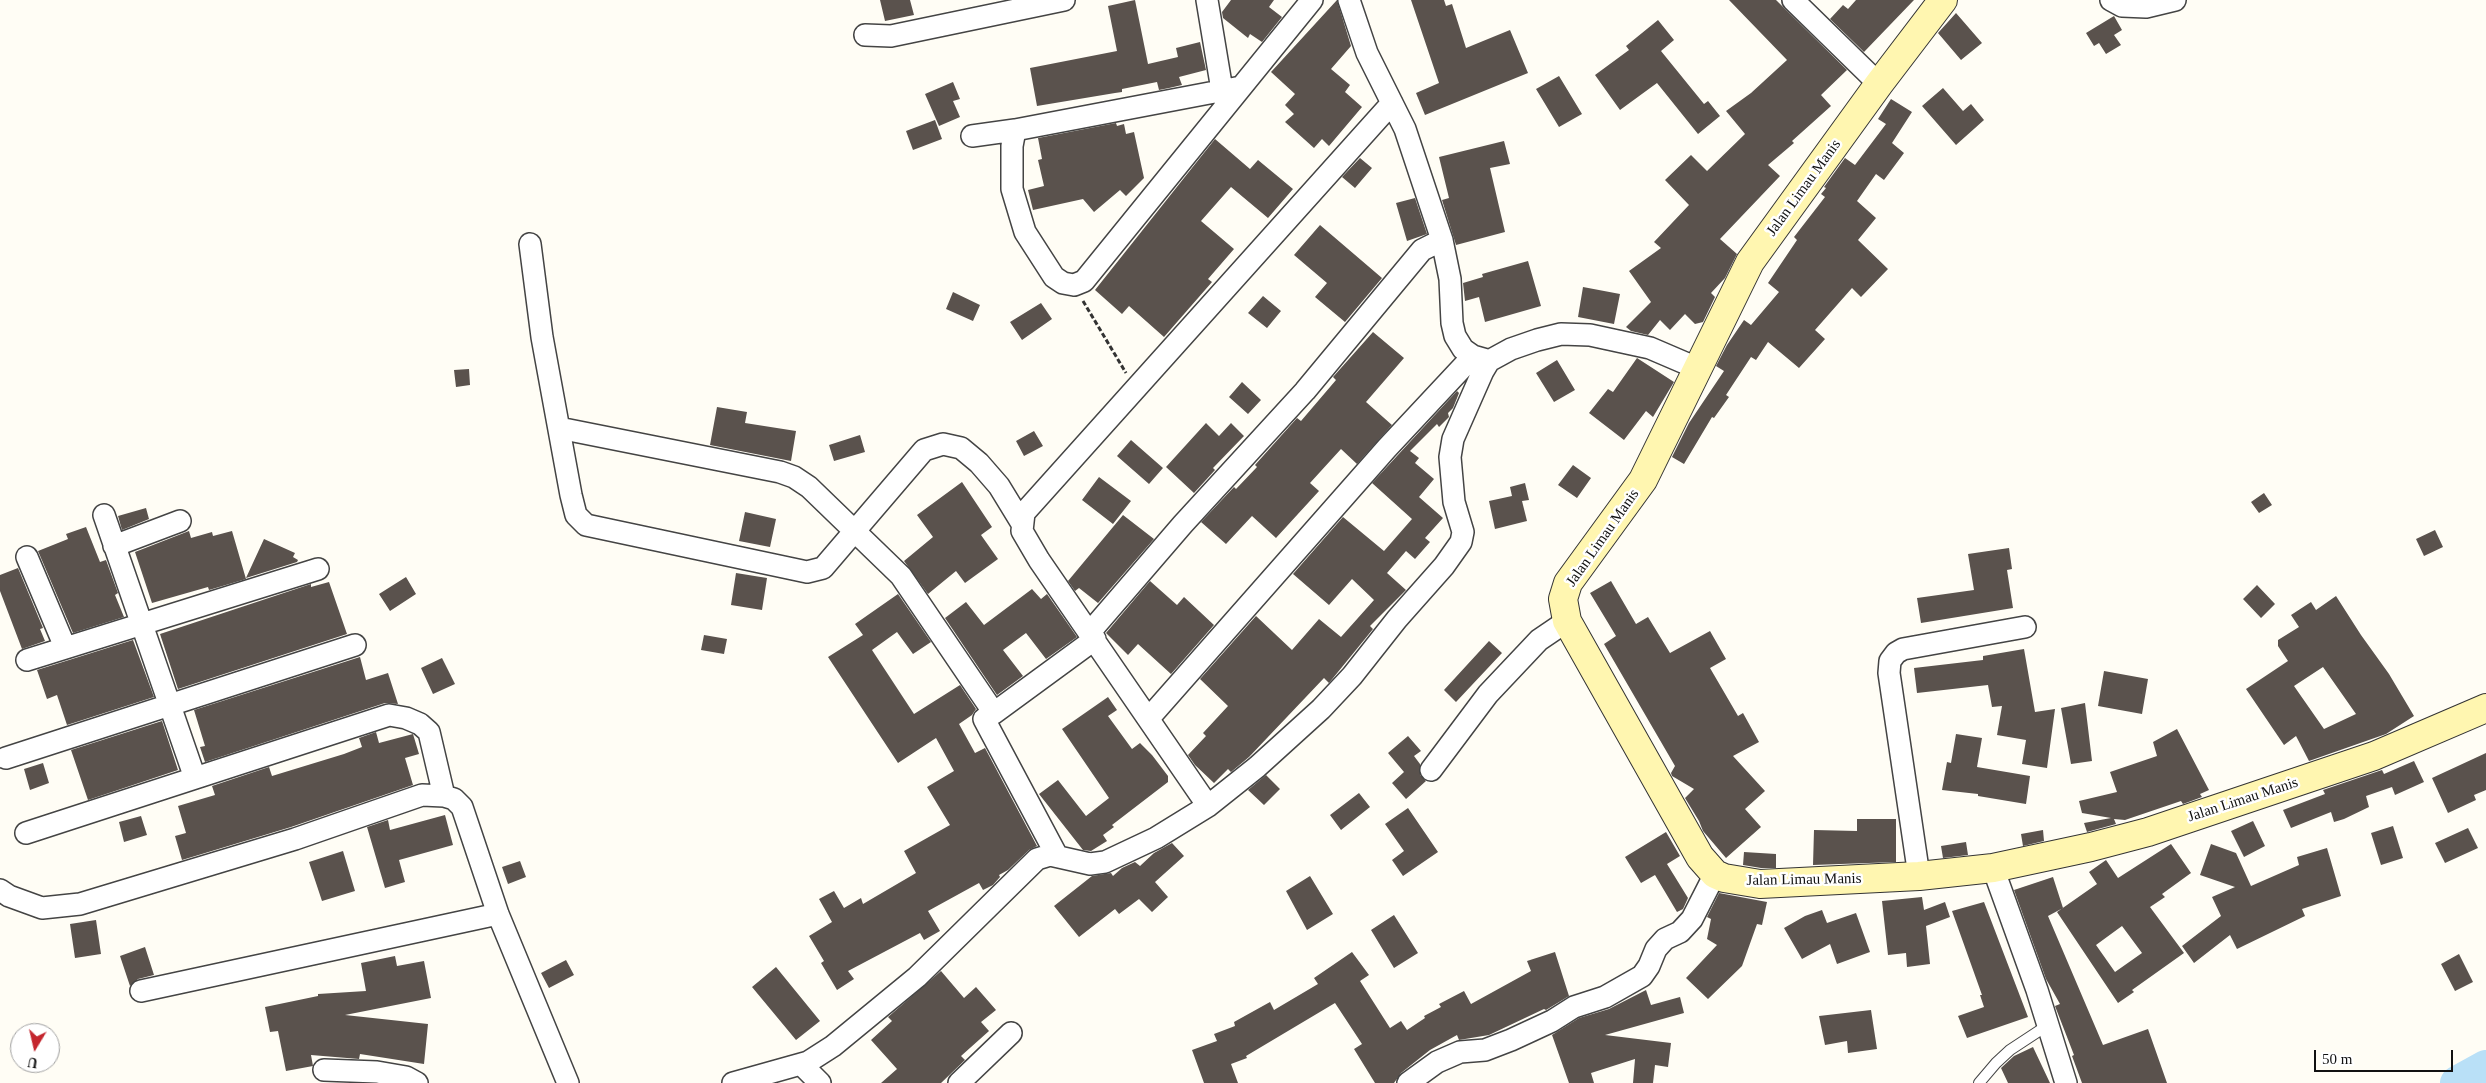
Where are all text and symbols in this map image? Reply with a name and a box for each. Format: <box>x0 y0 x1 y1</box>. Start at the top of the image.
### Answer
street label: Jalan Limau Manis <box>1763 136 1845 240</box>
street label: Jalan Limau Manis <box>1563 486 1643 590</box>
street label: Jalan Limau Manis <box>2186 774 2300 826</box>
street label: Jalan Limau Manis <box>1746 870 1862 890</box>
north arrow <box>10 1023 60 1073</box>
scale bar <box>2316 1040 2455 1072</box>
text: 50 m <box>2322 1051 2352 1067</box>
text: U <box>27 1054 39 1071</box>

